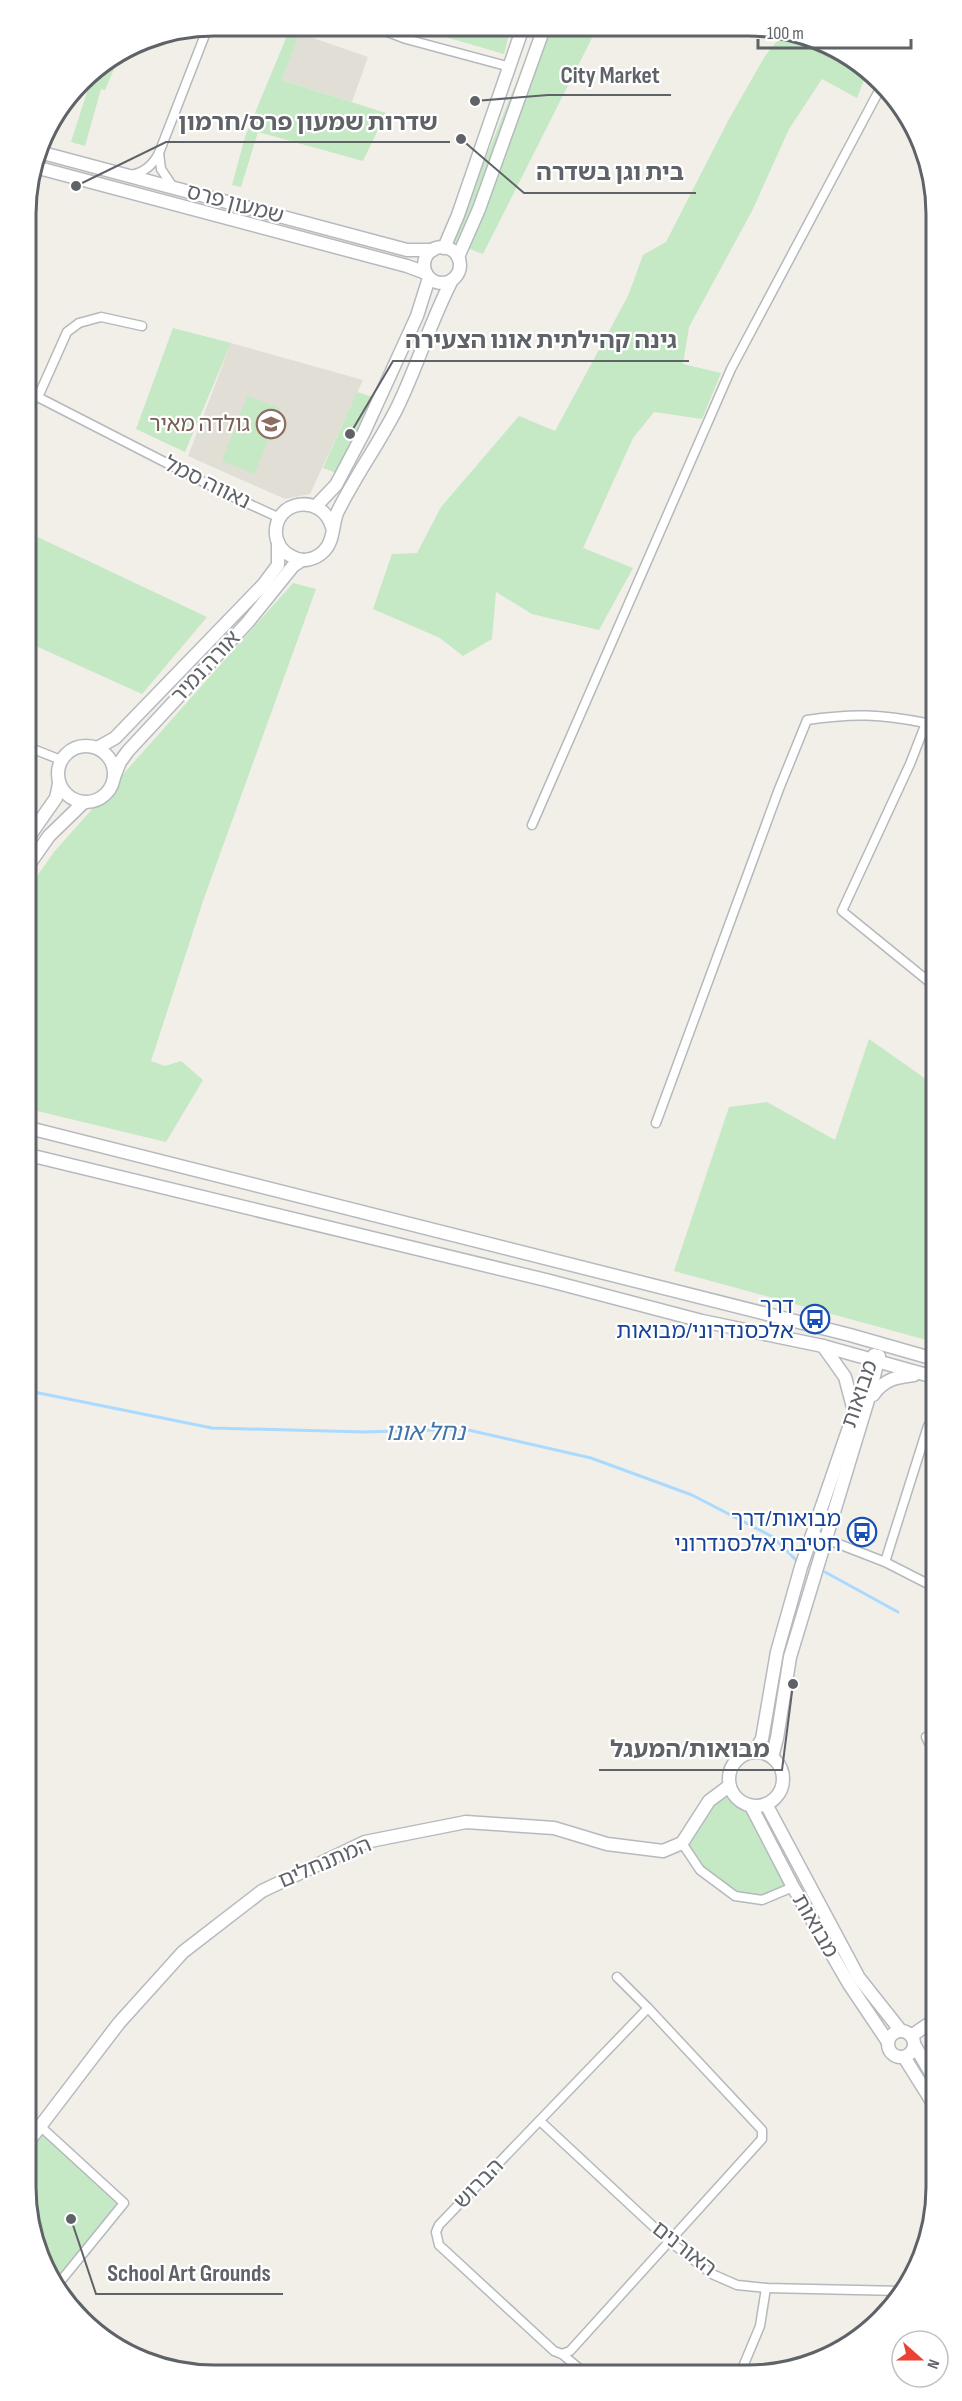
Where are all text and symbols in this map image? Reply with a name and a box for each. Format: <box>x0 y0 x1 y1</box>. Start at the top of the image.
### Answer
scale bar <box>758 12 911 50</box>
text: 100 m <box>767 23 804 44</box>
callout: City Market <box>548 53 671 95</box>
text: City Market <box>560 61 660 90</box>
callout: שדרות שמעון פרס/חרמון <box>166 100 450 142</box>
text: שדרות שמעון פרס/חרמון <box>178 108 438 137</box>
callout: בית וגן בשדרה <box>524 151 696 193</box>
text: בית וגן בשדרה <box>536 158 684 187</box>
street label: שמעון פרס <box>183 178 287 230</box>
callout: גינה קהילתית אונו הצעירה <box>393 319 689 361</box>
text: גינה קהילתית אונו הצעירה <box>405 326 677 355</box>
school or university icon: גולדה מאיר <box>255 408 287 440</box>
place label: גולדה מאיר <box>149 411 250 438</box>
street label: נאווה סמל <box>159 450 255 516</box>
street label: אורה נמיר <box>166 625 246 709</box>
place label: דרך אלכסנדרוני/מבואות <box>616 1293 794 1345</box>
bus stop icon: דרך אלכסנדרוני/מבואות <box>799 1303 831 1335</box>
street label: מבואות <box>836 1357 884 1431</box>
water label: נחל אונו <box>385 1418 467 1447</box>
place label: מבואות/דרך חטיבת אלכסנדרוני <box>674 1506 841 1558</box>
bus stop icon: מבואות/דרך חטיבת אלכסנדרוני <box>846 1516 878 1548</box>
callout: מבואות/המעגל <box>599 1728 782 1770</box>
text: מבואות/המעגל <box>610 1735 770 1764</box>
street label: המתנחלים <box>274 1831 376 1895</box>
street label: מבואות <box>786 1889 844 1963</box>
street label: הברוש <box>448 2153 510 2215</box>
street label: האורנים <box>646 2215 722 2283</box>
callout: School Art Grounds <box>96 2252 283 2294</box>
text: School Art Grounds <box>107 2259 271 2288</box>
north arrow <box>890 2329 950 2389</box>
text: N <box>922 2356 943 2371</box>

